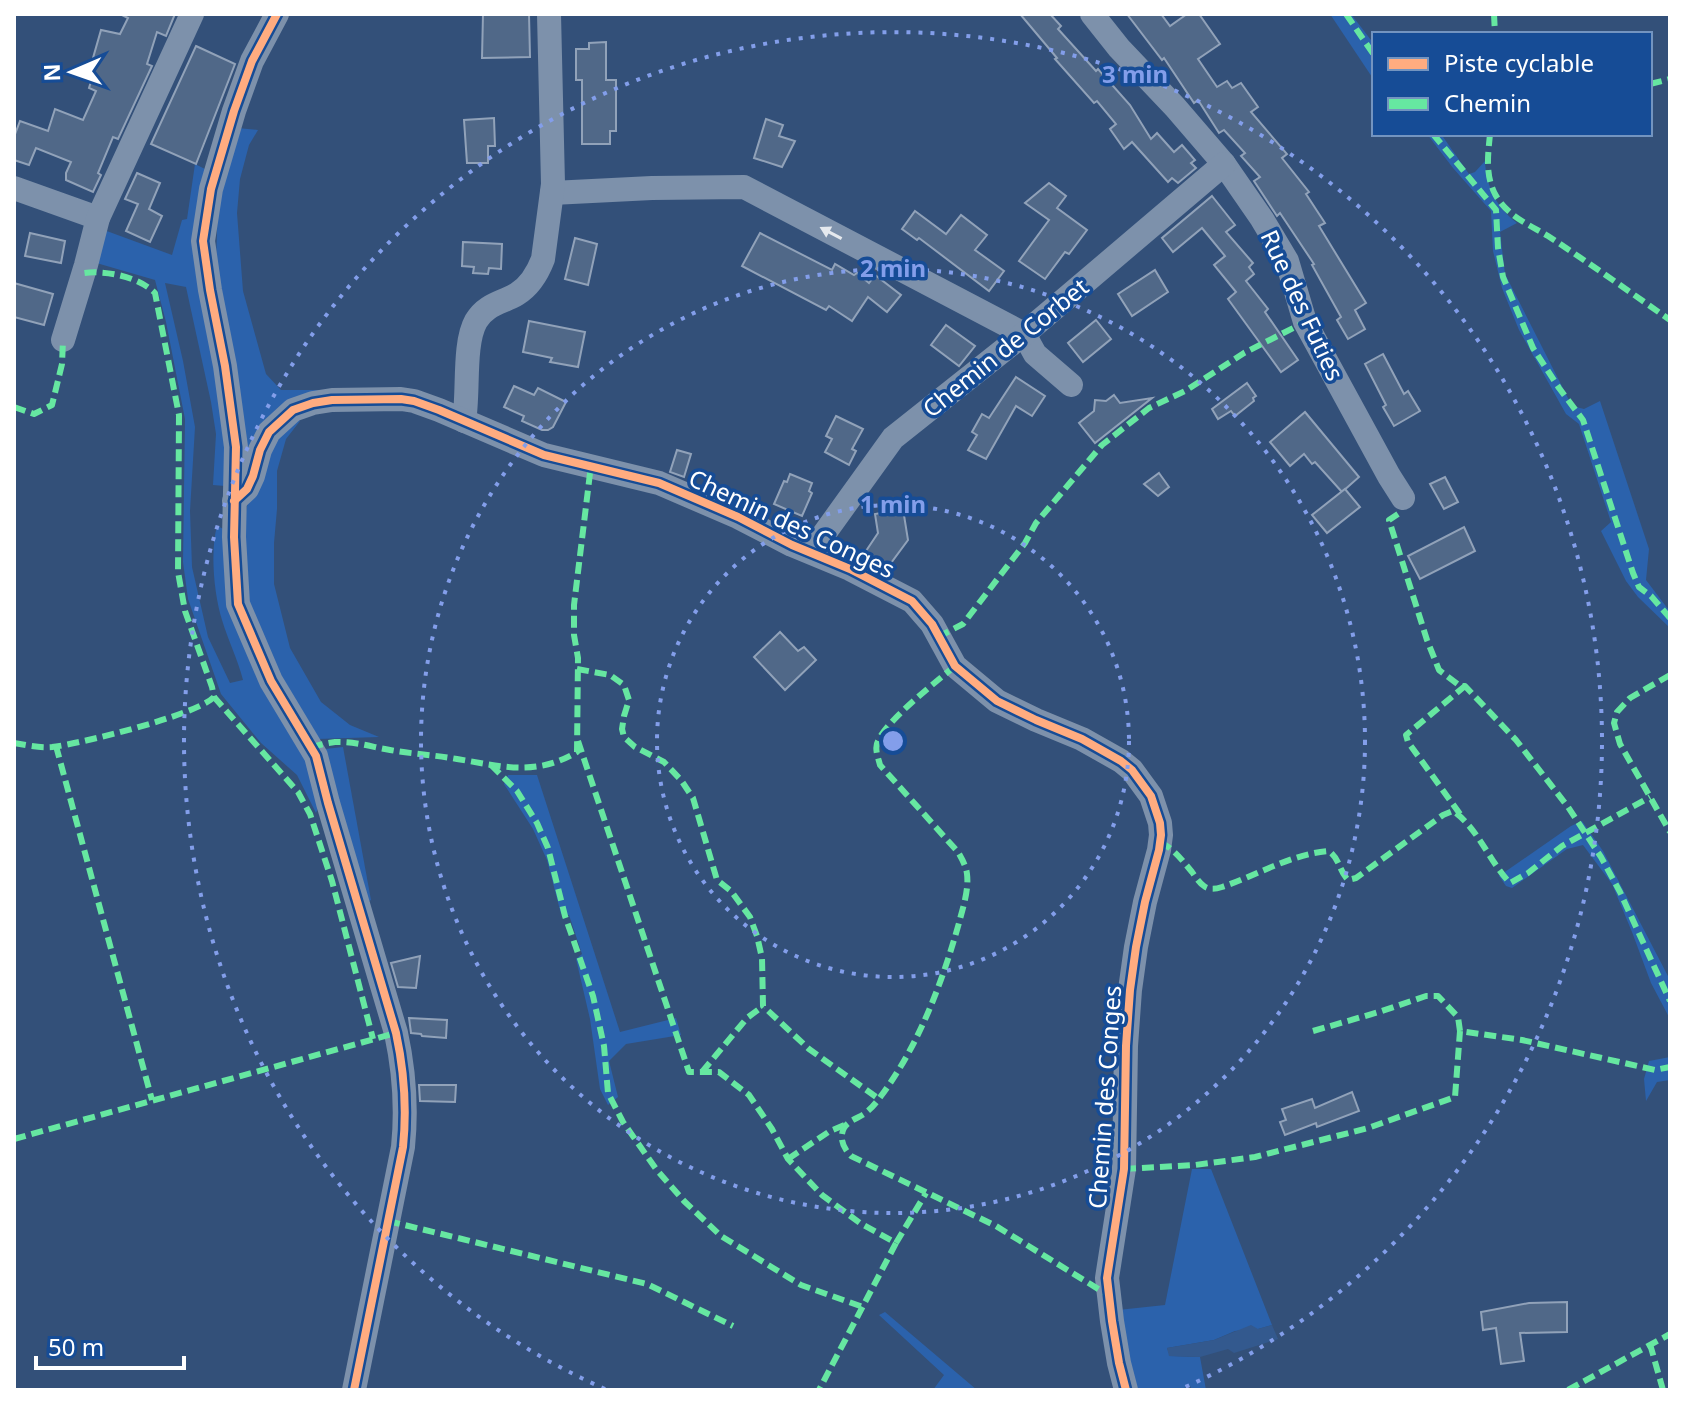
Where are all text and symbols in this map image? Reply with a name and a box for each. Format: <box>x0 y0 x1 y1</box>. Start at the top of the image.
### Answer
north arrow <box>32 32 112 112</box>
legend <box>1372 32 1652 136</box>
text: Piste cyclable <box>1444 46 1594 79</box>
text: 3 min <box>1102 57 1168 90</box>
text: N <box>36 63 66 82</box>
text: Chemin <box>1444 86 1531 119</box>
street label: Rue des Futies <box>1254 224 1352 386</box>
one-way arrow <box>819 226 842 239</box>
text: 2 min <box>860 251 926 284</box>
street label: Chemin de Corbet <box>915 270 1095 424</box>
street label: Chemin des Conges <box>684 461 900 585</box>
text: 1 min <box>860 487 926 520</box>
centre of rings <box>879 727 907 755</box>
street label: Chemin des Conges <box>1080 984 1128 1210</box>
scale bar <box>36 1320 184 1370</box>
text: 50 m <box>48 1330 104 1363</box>

